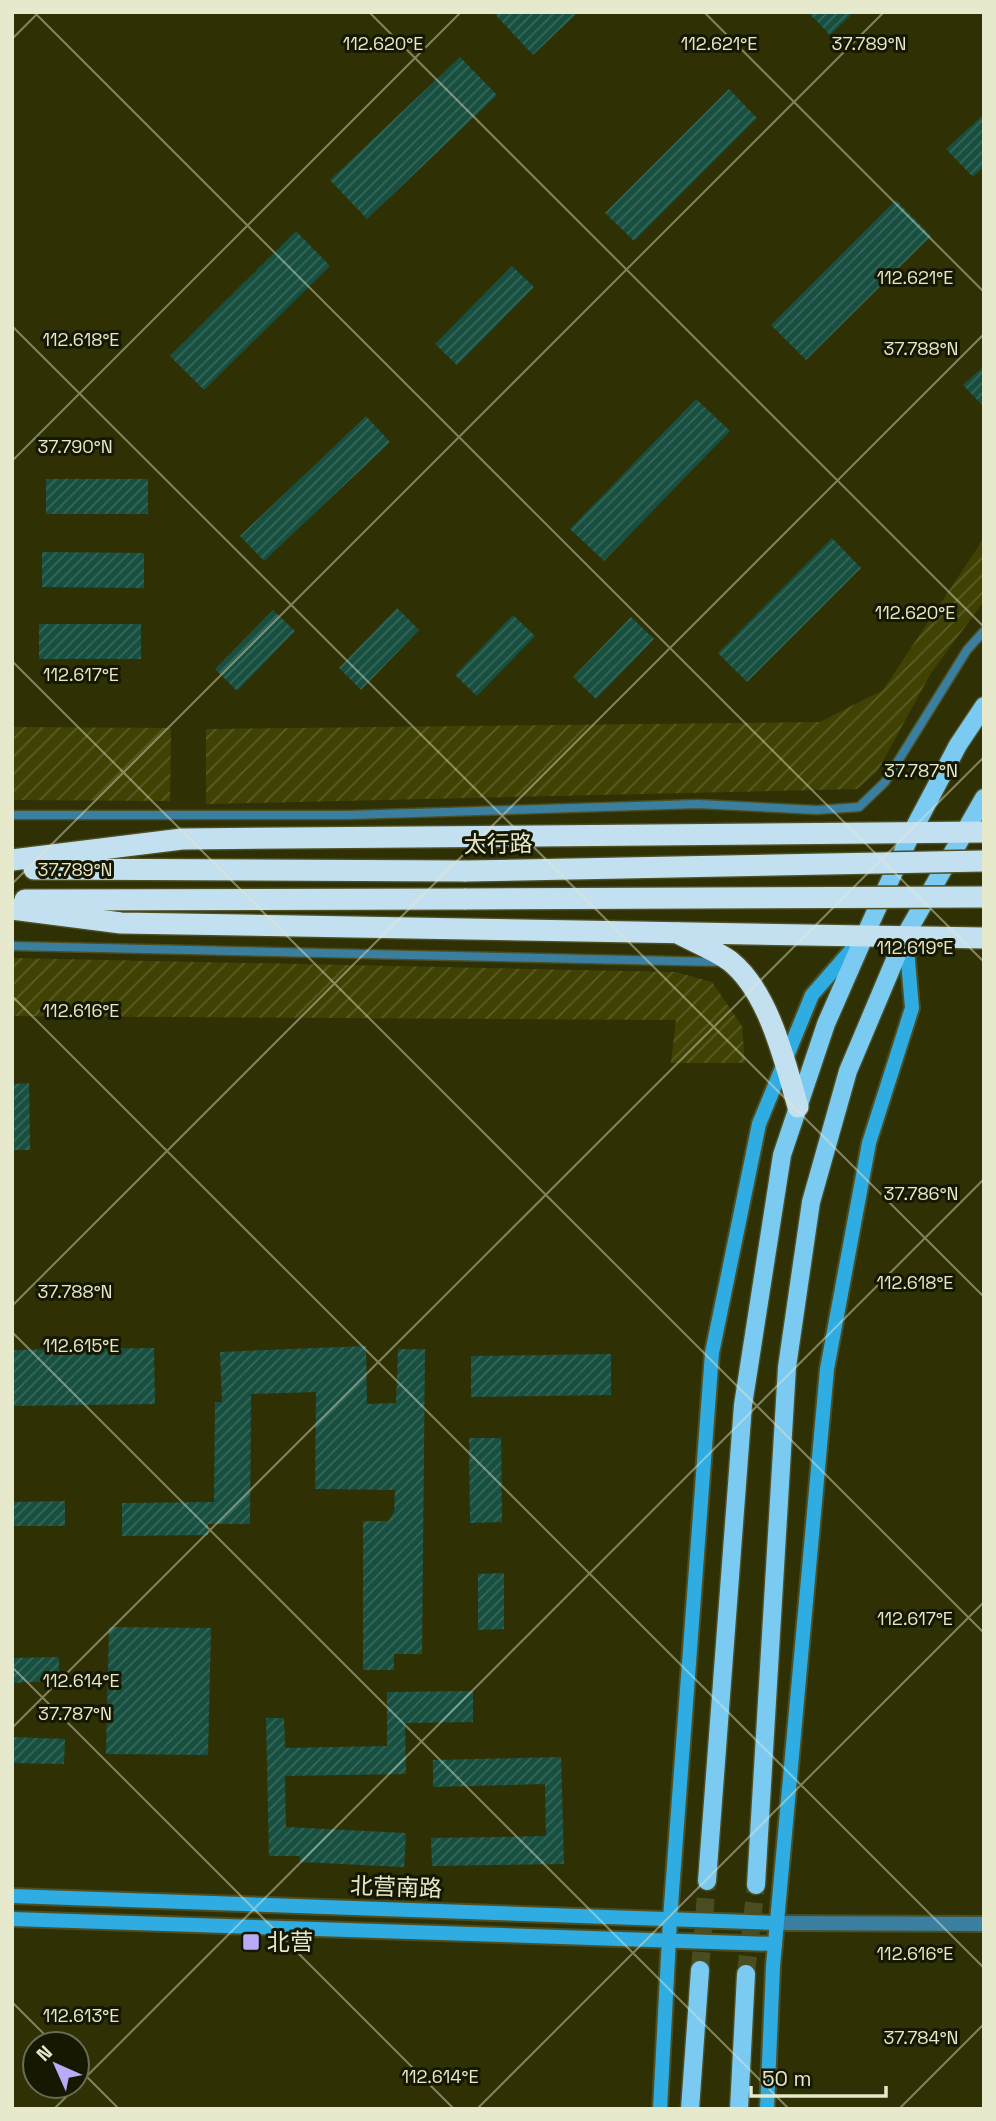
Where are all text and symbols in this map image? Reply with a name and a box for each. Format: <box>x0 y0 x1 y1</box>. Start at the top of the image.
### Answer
text: 112.620°E <box>343 32 423 55</box>
text: 112.621°E <box>681 32 757 55</box>
text: 37.789°N <box>832 32 906 55</box>
text: 112.621°E <box>877 266 953 289</box>
text: 112.618°E <box>42 328 120 351</box>
text: 37.788°N <box>883 337 959 360</box>
text: 37.790°N <box>37 435 113 458</box>
text: 112.620°E <box>875 601 955 624</box>
text: 112.617°E <box>43 663 119 686</box>
text: 37.787°N <box>884 759 958 782</box>
street label: 太行路 <box>463 828 533 860</box>
text: 37.789°N <box>38 858 112 881</box>
text: 112.619°E <box>877 936 953 959</box>
text: 112.616°E <box>43 999 119 1022</box>
text: 37.786°N <box>884 1182 958 1205</box>
text: 112.618°E <box>876 1271 954 1294</box>
text: 37.788°N <box>37 1280 113 1303</box>
text: 112.615°E <box>43 1334 119 1357</box>
text: 112.617°E <box>877 1607 953 1630</box>
text: 112.614°E <box>42 1669 120 1692</box>
text: 37.787°N <box>38 1702 112 1725</box>
street label: 北营南路 <box>350 1870 442 1904</box>
place label: 北营 <box>267 1927 313 1957</box>
marker: 北营 <box>241 1932 261 1952</box>
text: 112.616°E <box>877 1942 953 1965</box>
text: 112.613°E <box>43 2004 119 2027</box>
text: 37.784°N <box>883 2026 959 2049</box>
north arrow <box>21 2030 91 2100</box>
text: N <box>31 2040 58 2067</box>
scale bar <box>751 2054 886 2098</box>
text: 112.614°E <box>401 2065 479 2088</box>
text: 50 m <box>762 2065 812 2092</box>

